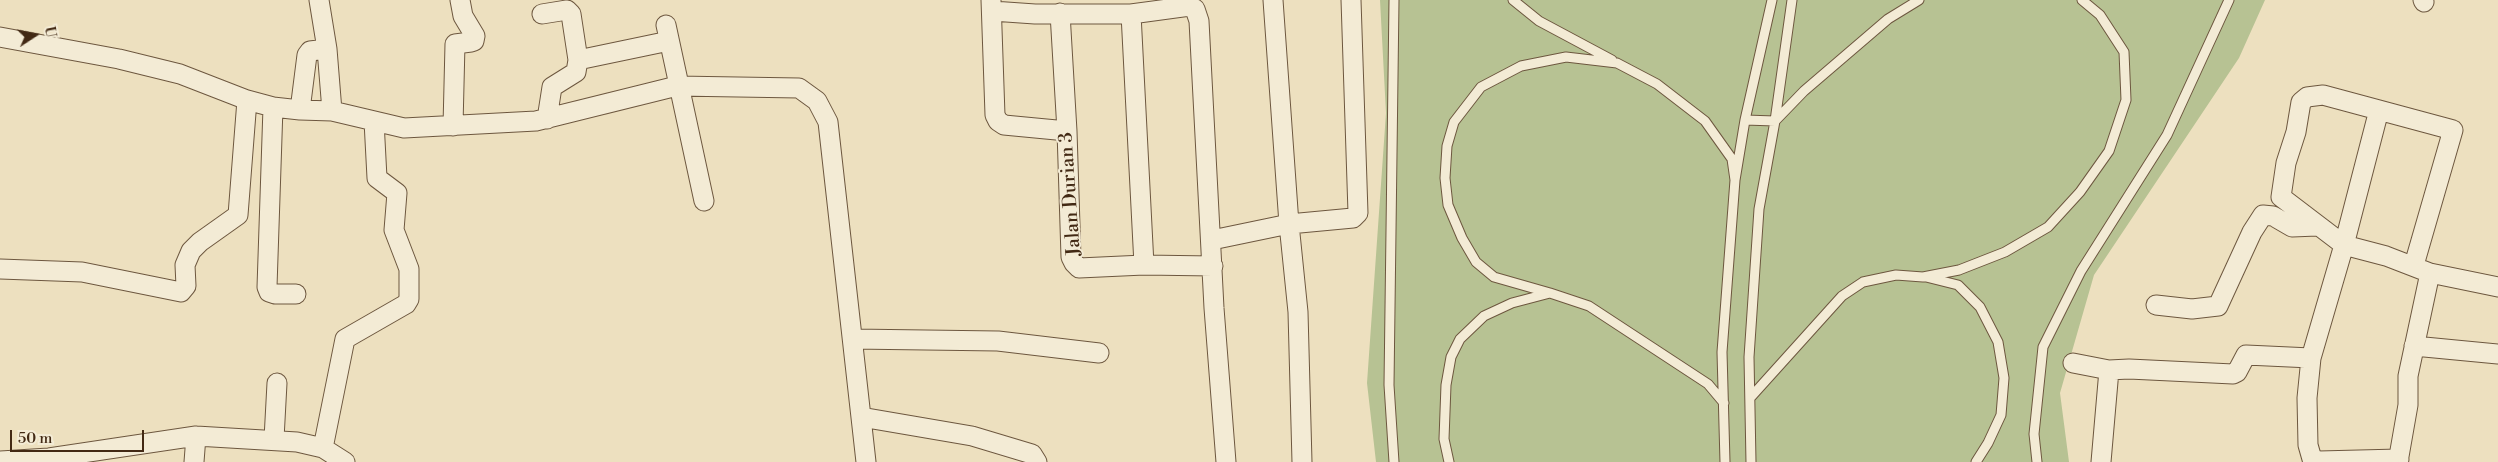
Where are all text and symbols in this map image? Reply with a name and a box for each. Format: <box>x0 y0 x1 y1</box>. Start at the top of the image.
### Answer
north arrow <box>10 10 60 60</box>
text: U <box>40 25 60 39</box>
street label: Jalan Durian 3 <box>1055 131 1087 257</box>
scale bar <box>12 420 146 452</box>
text: 50 m <box>18 429 52 448</box>

